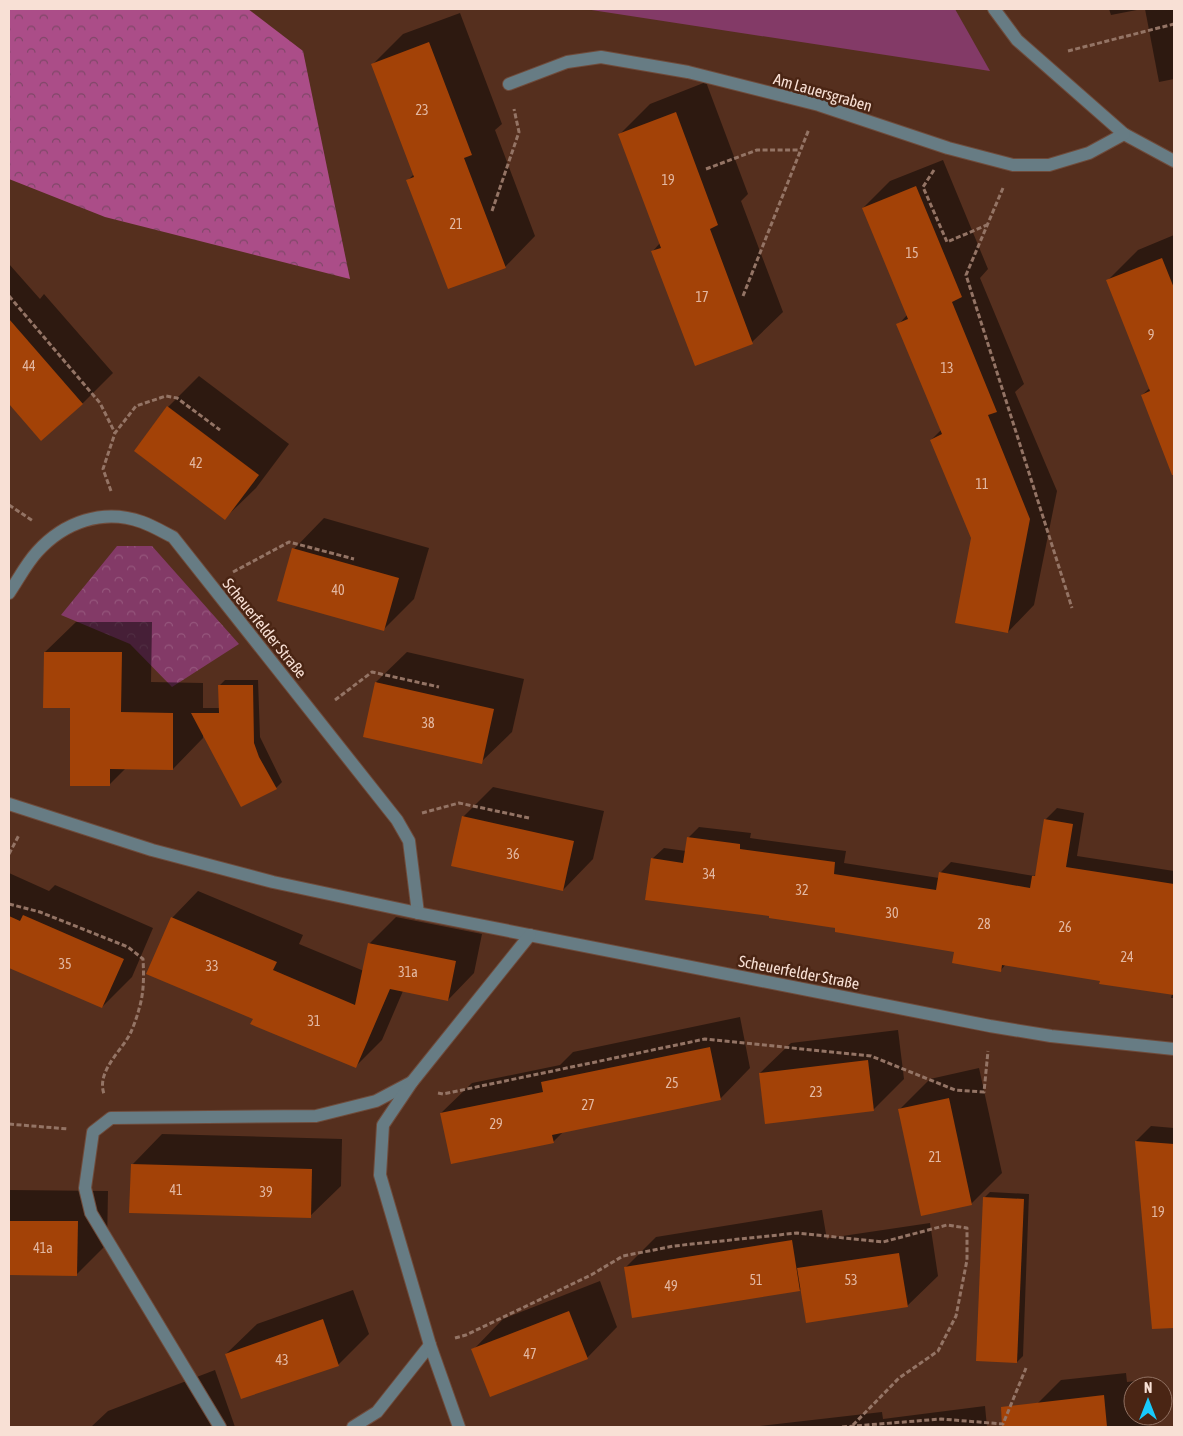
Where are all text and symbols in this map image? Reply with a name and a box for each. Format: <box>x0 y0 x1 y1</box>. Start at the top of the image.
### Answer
street label: Am Lauersgraben <box>771 69 874 116</box>
house number: 23 <box>415 102 429 118</box>
house number: 19 <box>661 172 675 188</box>
house number: 21 <box>449 216 463 232</box>
house number: 15 <box>905 245 919 261</box>
house number: 17 <box>695 289 709 305</box>
house number: 9 <box>1148 327 1154 343</box>
house number: 44 <box>22 358 36 374</box>
house number: 13 <box>940 360 954 376</box>
house number: 42 <box>189 455 203 471</box>
house number: 11 <box>975 476 989 492</box>
street label: Scheuerfelder Straße <box>219 575 311 681</box>
house number: 40 <box>331 582 345 598</box>
house number: 38 <box>421 715 435 731</box>
house number: 36 <box>506 846 520 862</box>
house number: 34 <box>702 866 716 882</box>
house number: 32 <box>795 882 809 898</box>
house number: 30 <box>885 905 899 921</box>
house number: 28 <box>977 916 991 932</box>
house number: 26 <box>1058 919 1072 935</box>
house number: 24 <box>1120 949 1134 965</box>
street label: Scheuerfelder Straße <box>737 951 861 993</box>
house number: 35 <box>58 956 72 972</box>
house number: 33 <box>205 958 219 974</box>
house number: 31a <box>398 964 418 980</box>
house number: 31 <box>307 1013 321 1029</box>
house number: 25 <box>665 1075 679 1091</box>
house number: 23 <box>809 1084 823 1100</box>
house number: 27 <box>581 1097 595 1113</box>
house number: 29 <box>489 1116 503 1132</box>
house number: 21 <box>928 1149 942 1165</box>
house number: 41 <box>169 1182 183 1198</box>
house number: 39 <box>259 1184 273 1200</box>
house number: 19 <box>1151 1204 1165 1220</box>
house number: 41a <box>33 1240 53 1256</box>
house number: 51 <box>749 1272 763 1288</box>
house number: 53 <box>844 1272 858 1288</box>
house number: 49 <box>664 1278 678 1294</box>
house number: 47 <box>523 1346 537 1362</box>
house number: 43 <box>275 1352 289 1368</box>
north arrow <box>1123 1376 1173 1426</box>
text: N <box>1144 1380 1152 1396</box>

